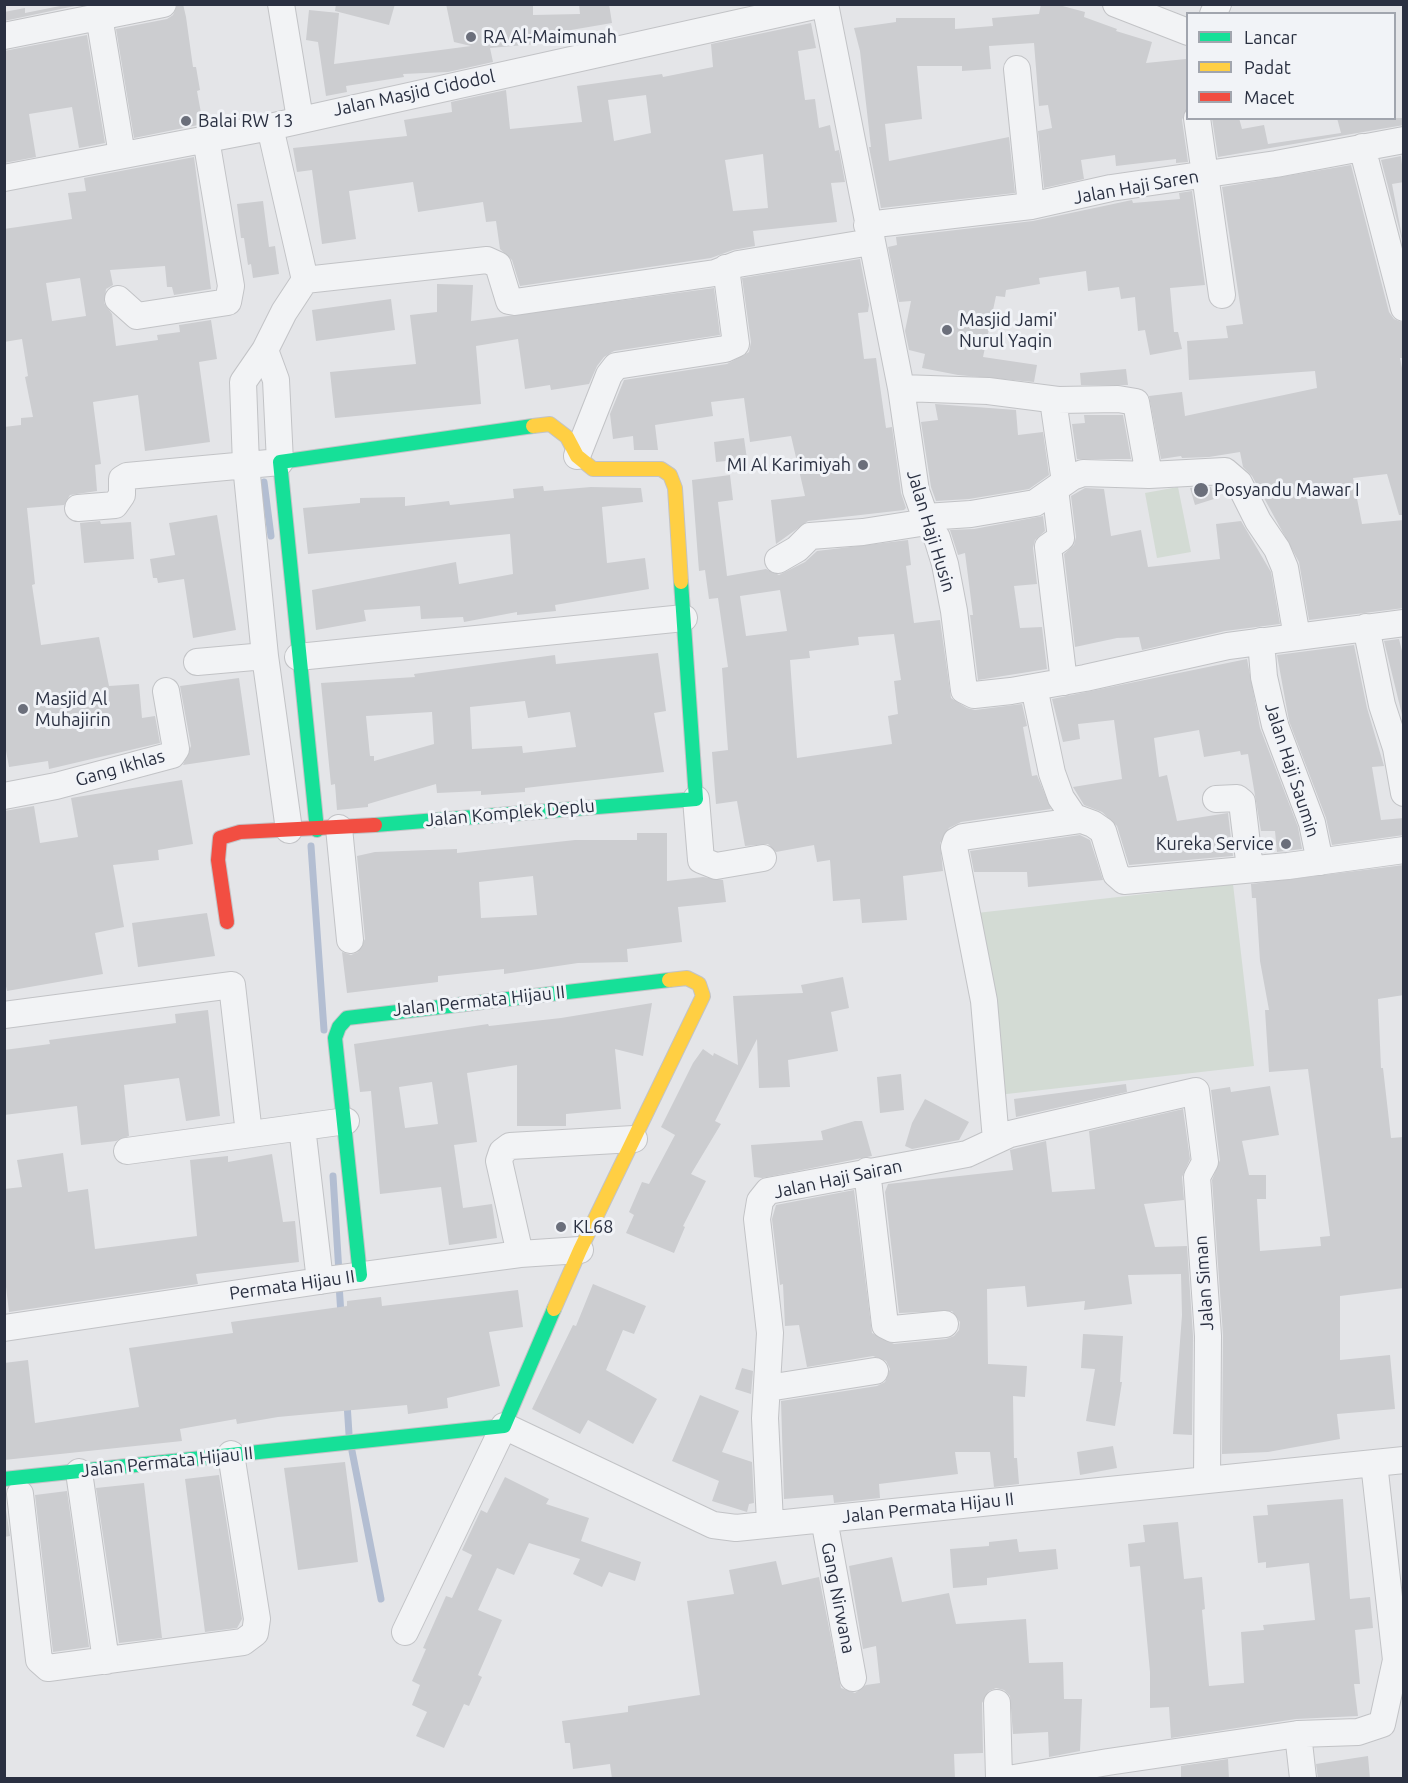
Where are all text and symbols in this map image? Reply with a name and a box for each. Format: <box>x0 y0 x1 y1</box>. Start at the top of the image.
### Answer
legend <box>1186 12 1396 120</box>
place label: RA Al-Maimunah <box>483 26 617 48</box>
text: Lancar <box>1244 27 1297 47</box>
marker: RA Al-Maimunah <box>464 30 478 44</box>
text: Padat <box>1244 57 1291 77</box>
street label: Jalan Masjid Cidodol <box>331 65 497 121</box>
text: Macet <box>1244 87 1294 107</box>
place label: Balai RW 13 <box>198 110 293 132</box>
marker: Balai RW 13 <box>179 114 193 128</box>
street label: Jalan Haji Saren <box>1072 165 1200 209</box>
place label: Masjid Jami' Nurul Yaqin <box>959 309 1057 352</box>
marker: Masjid Jami' Nurul Yaqin <box>940 323 954 337</box>
place label: MI Al Karimiyah <box>727 454 851 476</box>
marker: MI Al Karimiyah <box>856 458 870 472</box>
street label: Jalan Haji Husin <box>902 467 960 595</box>
place label: Posyandu Mawar I <box>1214 479 1360 501</box>
marker: Posyandu Mawar I <box>1192 481 1210 499</box>
place label: Masjid Al Muhajirin <box>35 688 111 730</box>
street label: Jalan Haji Saumin <box>1260 700 1324 840</box>
marker: Masjid Al Muhajirin <box>16 702 30 716</box>
street label: Gang Ikhlas <box>73 745 167 791</box>
street label: Jalan Komplek Deplu <box>424 795 596 831</box>
place label: Kureka Service <box>1156 833 1274 855</box>
marker: Kureka Service <box>1279 837 1293 851</box>
street label: Jalan Permata Hijau II <box>392 981 566 1021</box>
street label: Jalan Haji Sairan <box>772 1155 904 1203</box>
place label: KL68 <box>573 1216 613 1238</box>
marker: KL68 <box>554 1220 568 1234</box>
street label: Jalan Siman <box>1190 1235 1218 1331</box>
street label: Permata Hijau II <box>228 1266 356 1304</box>
street label: Jalan Permata Hijau II <box>80 1442 254 1482</box>
street label: Jalan Permata Hijau II <box>841 1488 1015 1528</box>
street label: Gang Nirwana <box>817 1540 859 1656</box>

